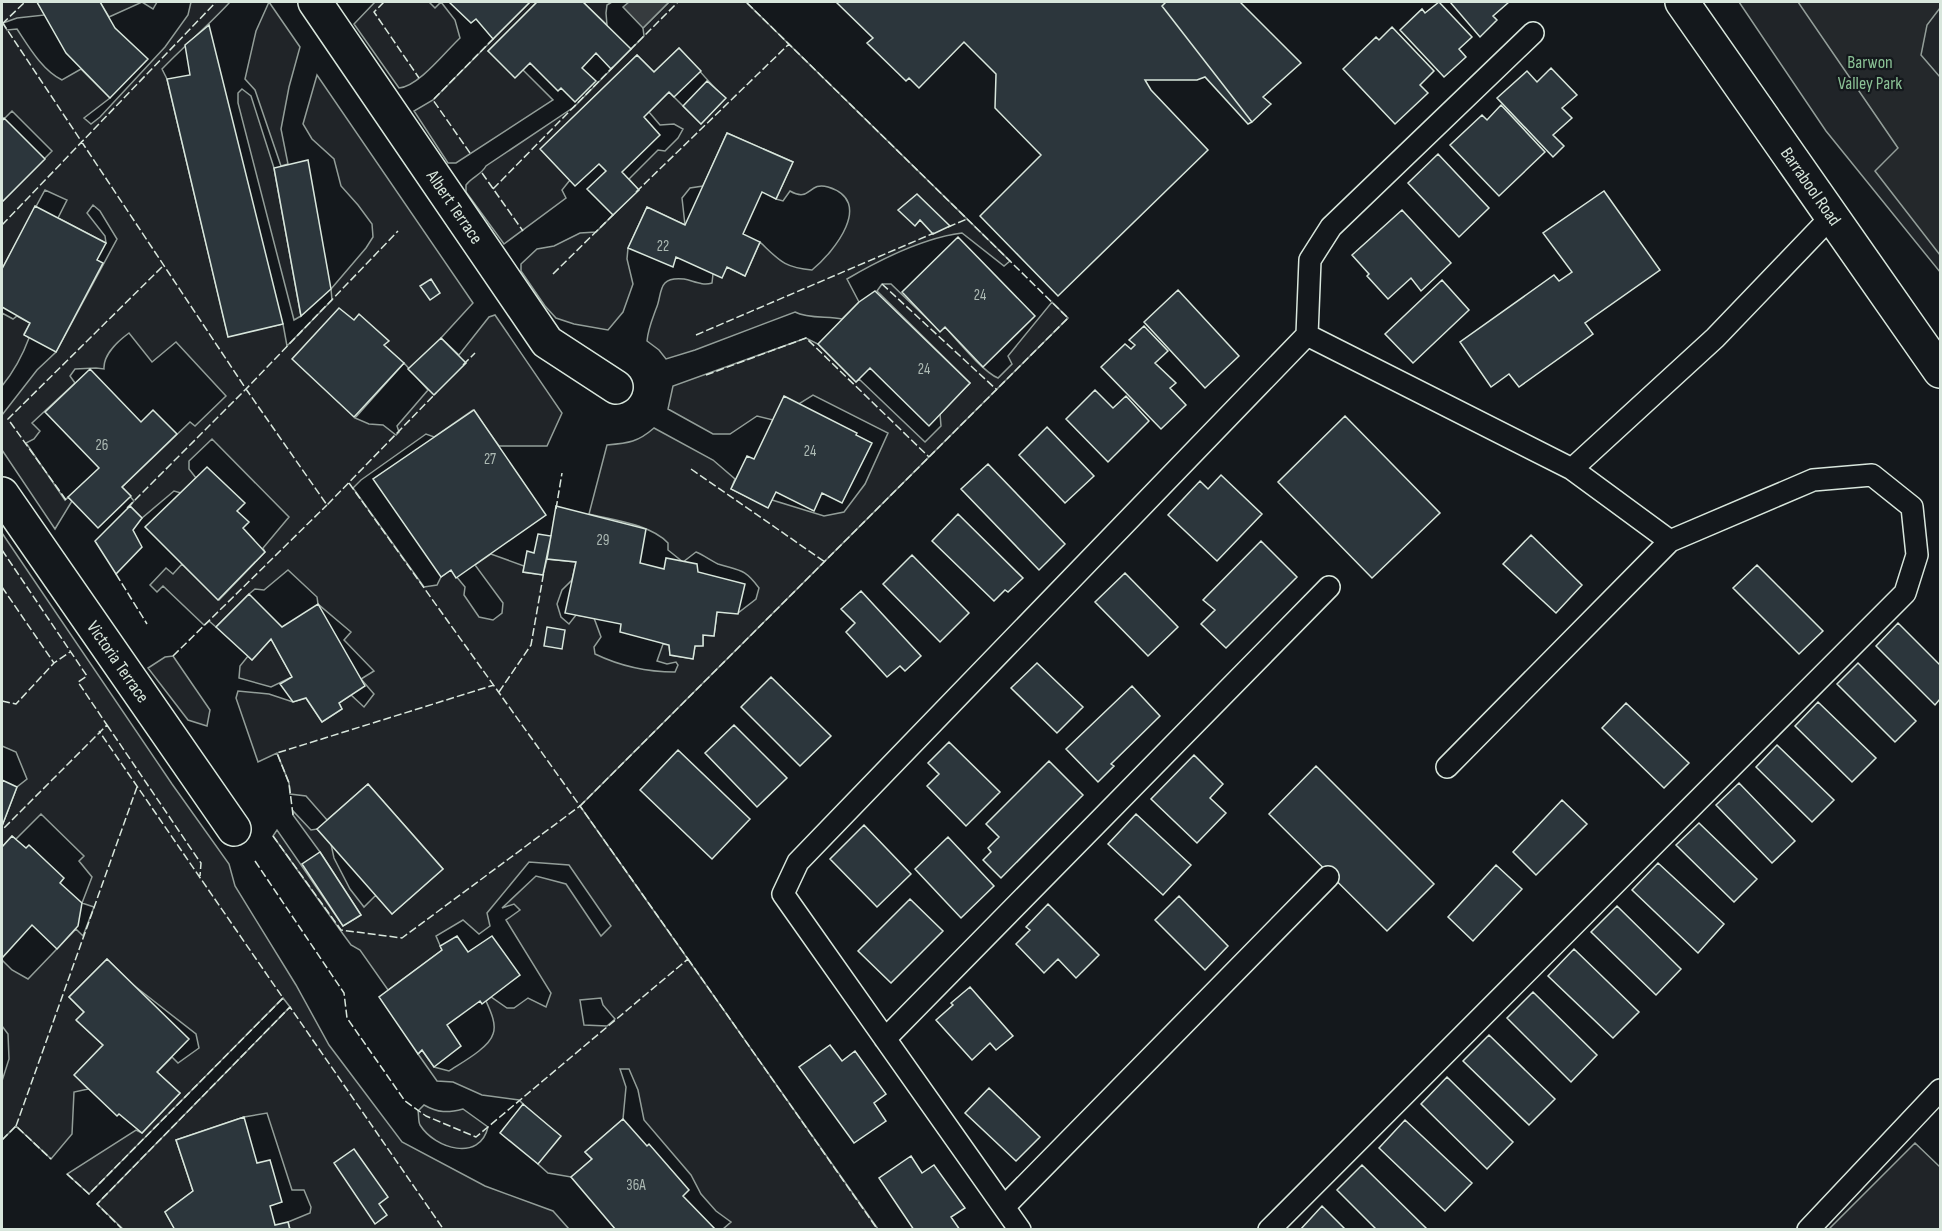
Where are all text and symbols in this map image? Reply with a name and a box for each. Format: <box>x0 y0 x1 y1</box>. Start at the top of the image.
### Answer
park label: Barwon Valley Park <box>1838 52 1902 94</box>
street label: Barrabool Road <box>1776 143 1845 230</box>
street label: Albert Terrace <box>421 165 487 248</box>
house number: 22 <box>657 237 669 256</box>
house number: 24 <box>974 286 986 305</box>
house number: 24 <box>918 360 930 379</box>
house number: 26 <box>96 436 108 455</box>
house number: 24 <box>804 442 816 461</box>
house number: 27 <box>484 450 496 469</box>
house number: 29 <box>597 531 609 550</box>
street label: Victoria Terrace <box>82 617 153 707</box>
house number: 36A <box>626 1176 646 1195</box>

